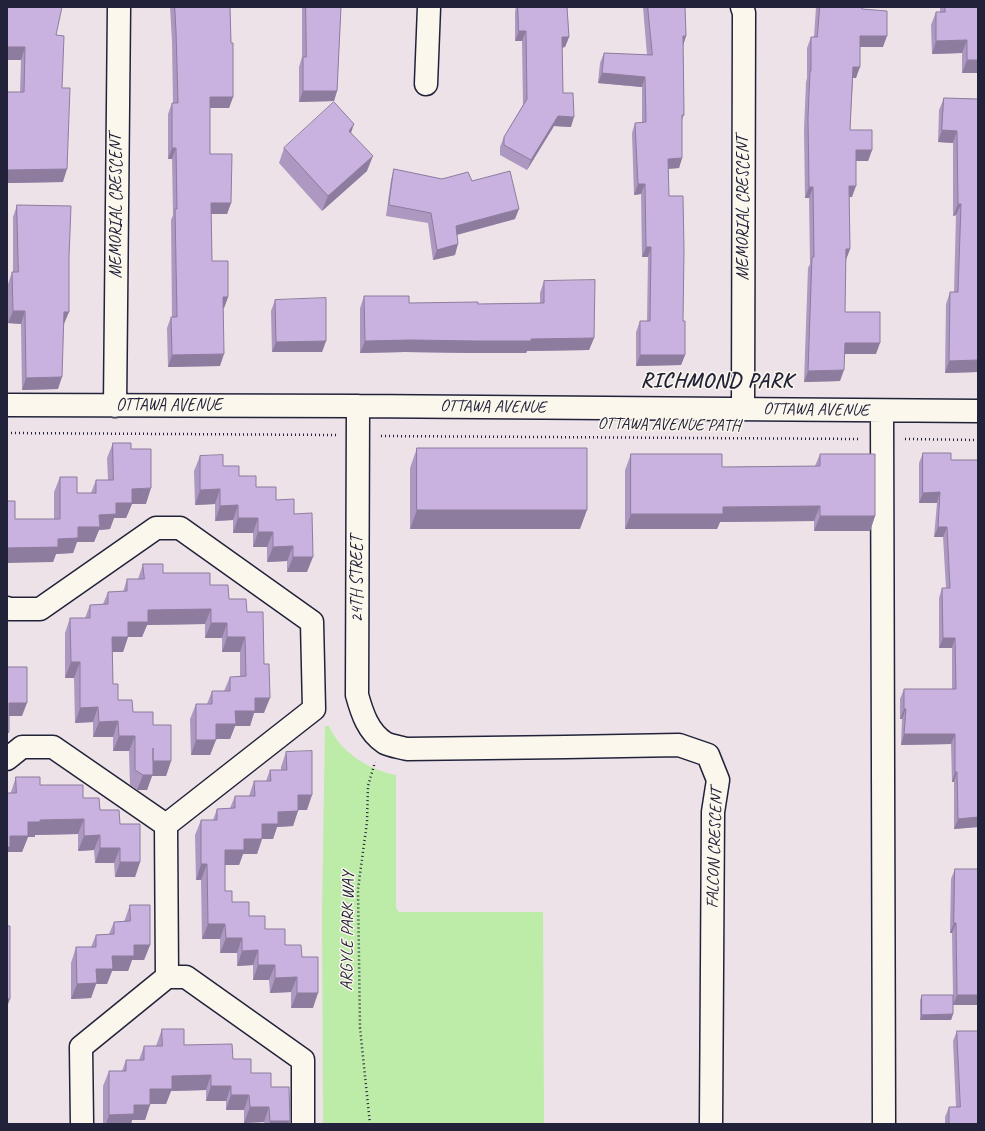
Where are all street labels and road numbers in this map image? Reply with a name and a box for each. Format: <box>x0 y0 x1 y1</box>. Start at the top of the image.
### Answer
street label: MEMORIAL CRESCENT <box>107 134 127 278</box>
street label: MEMORIAL CRESCENT <box>734 136 754 280</box>
street label: OTTAWA AVENUE <box>116 396 222 416</box>
street label: OTTAWA AVENUE <box>440 396 546 418</box>
street label: OTTAWA AVENUE <box>763 399 869 421</box>
street label: OTTAWA AVENUE PATH <box>597 414 741 436</box>
street label: 24TH STREET <box>348 536 368 622</box>
street label: FALCON CRESCENT <box>703 787 727 909</box>
street label: ARGYLE PARK WAY <box>337 871 359 991</box>

